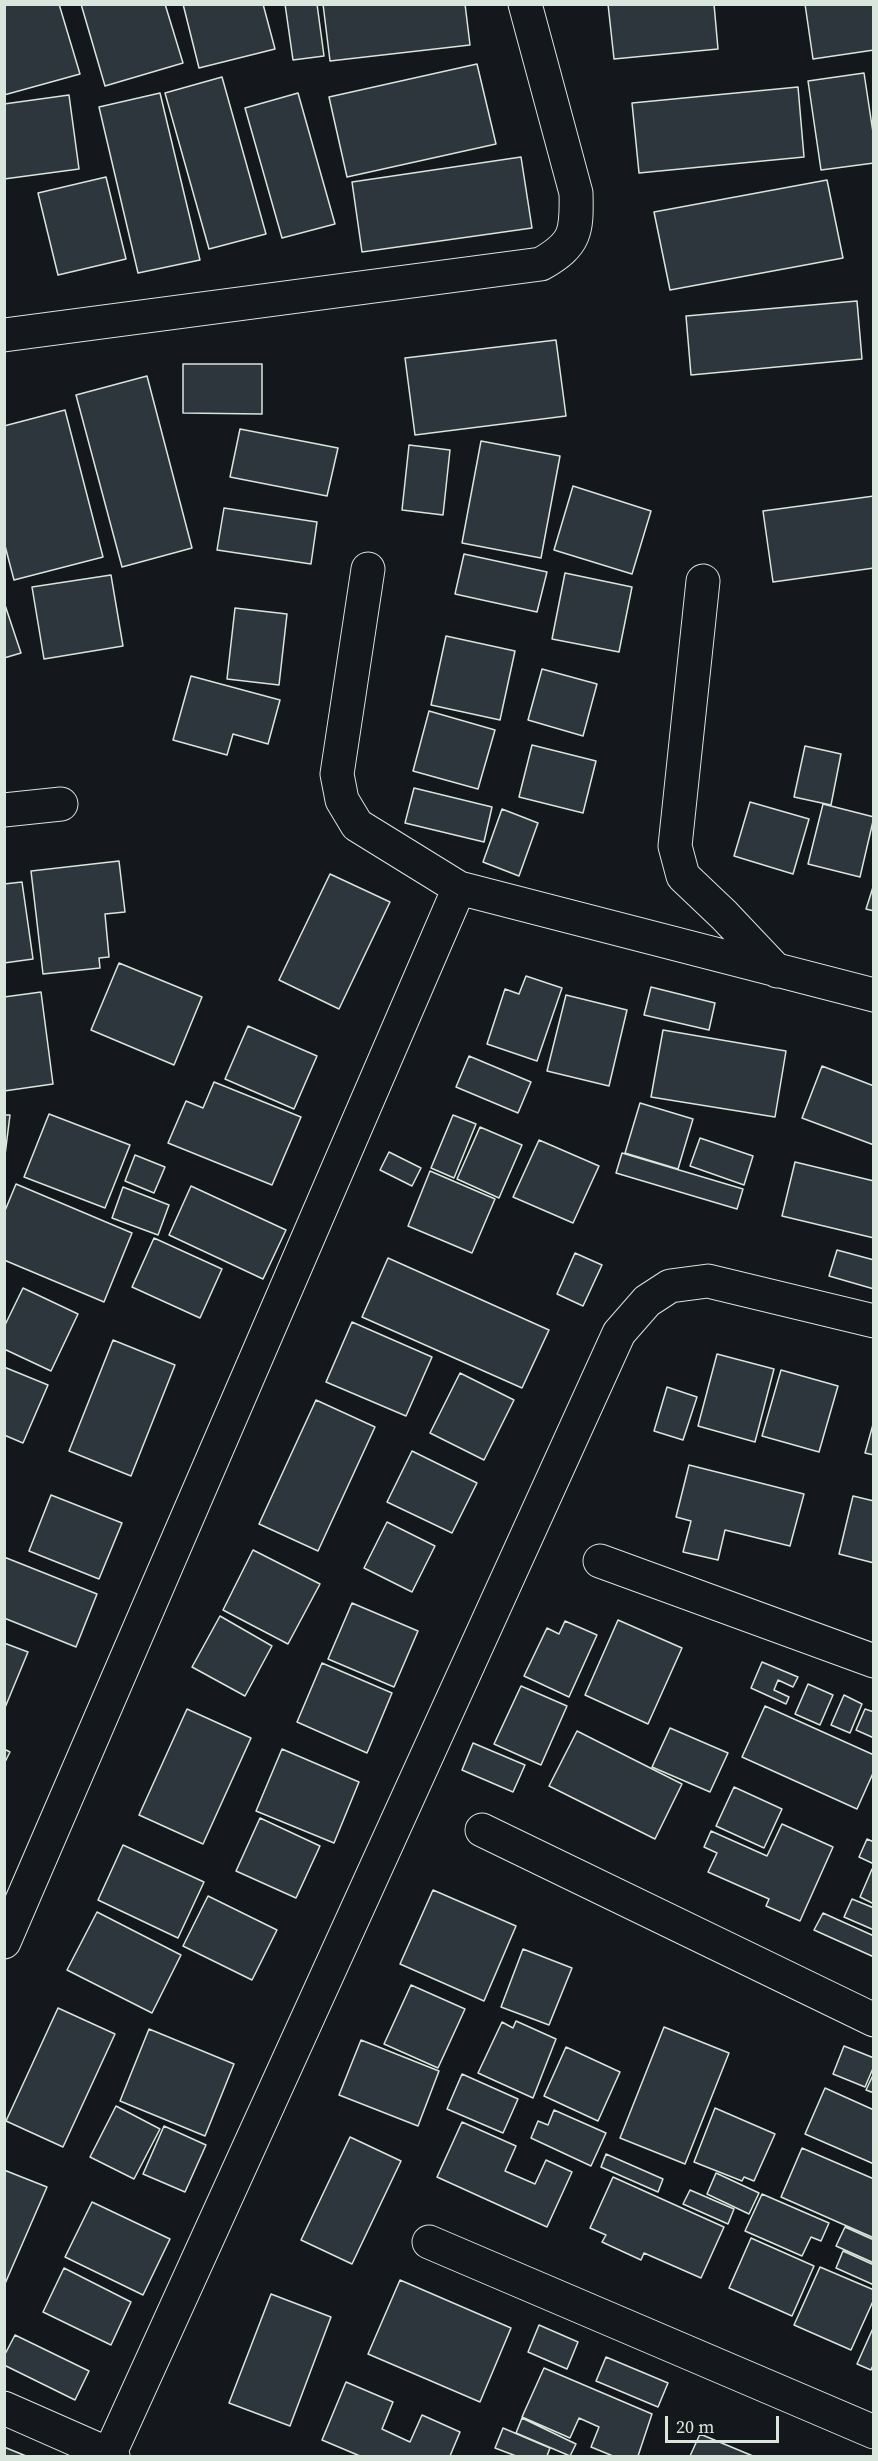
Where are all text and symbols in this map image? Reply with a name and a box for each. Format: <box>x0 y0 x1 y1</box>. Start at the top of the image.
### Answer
scale bar <box>668 2404 782 2442</box>
text: 20 m <box>676 2414 714 2439</box>

